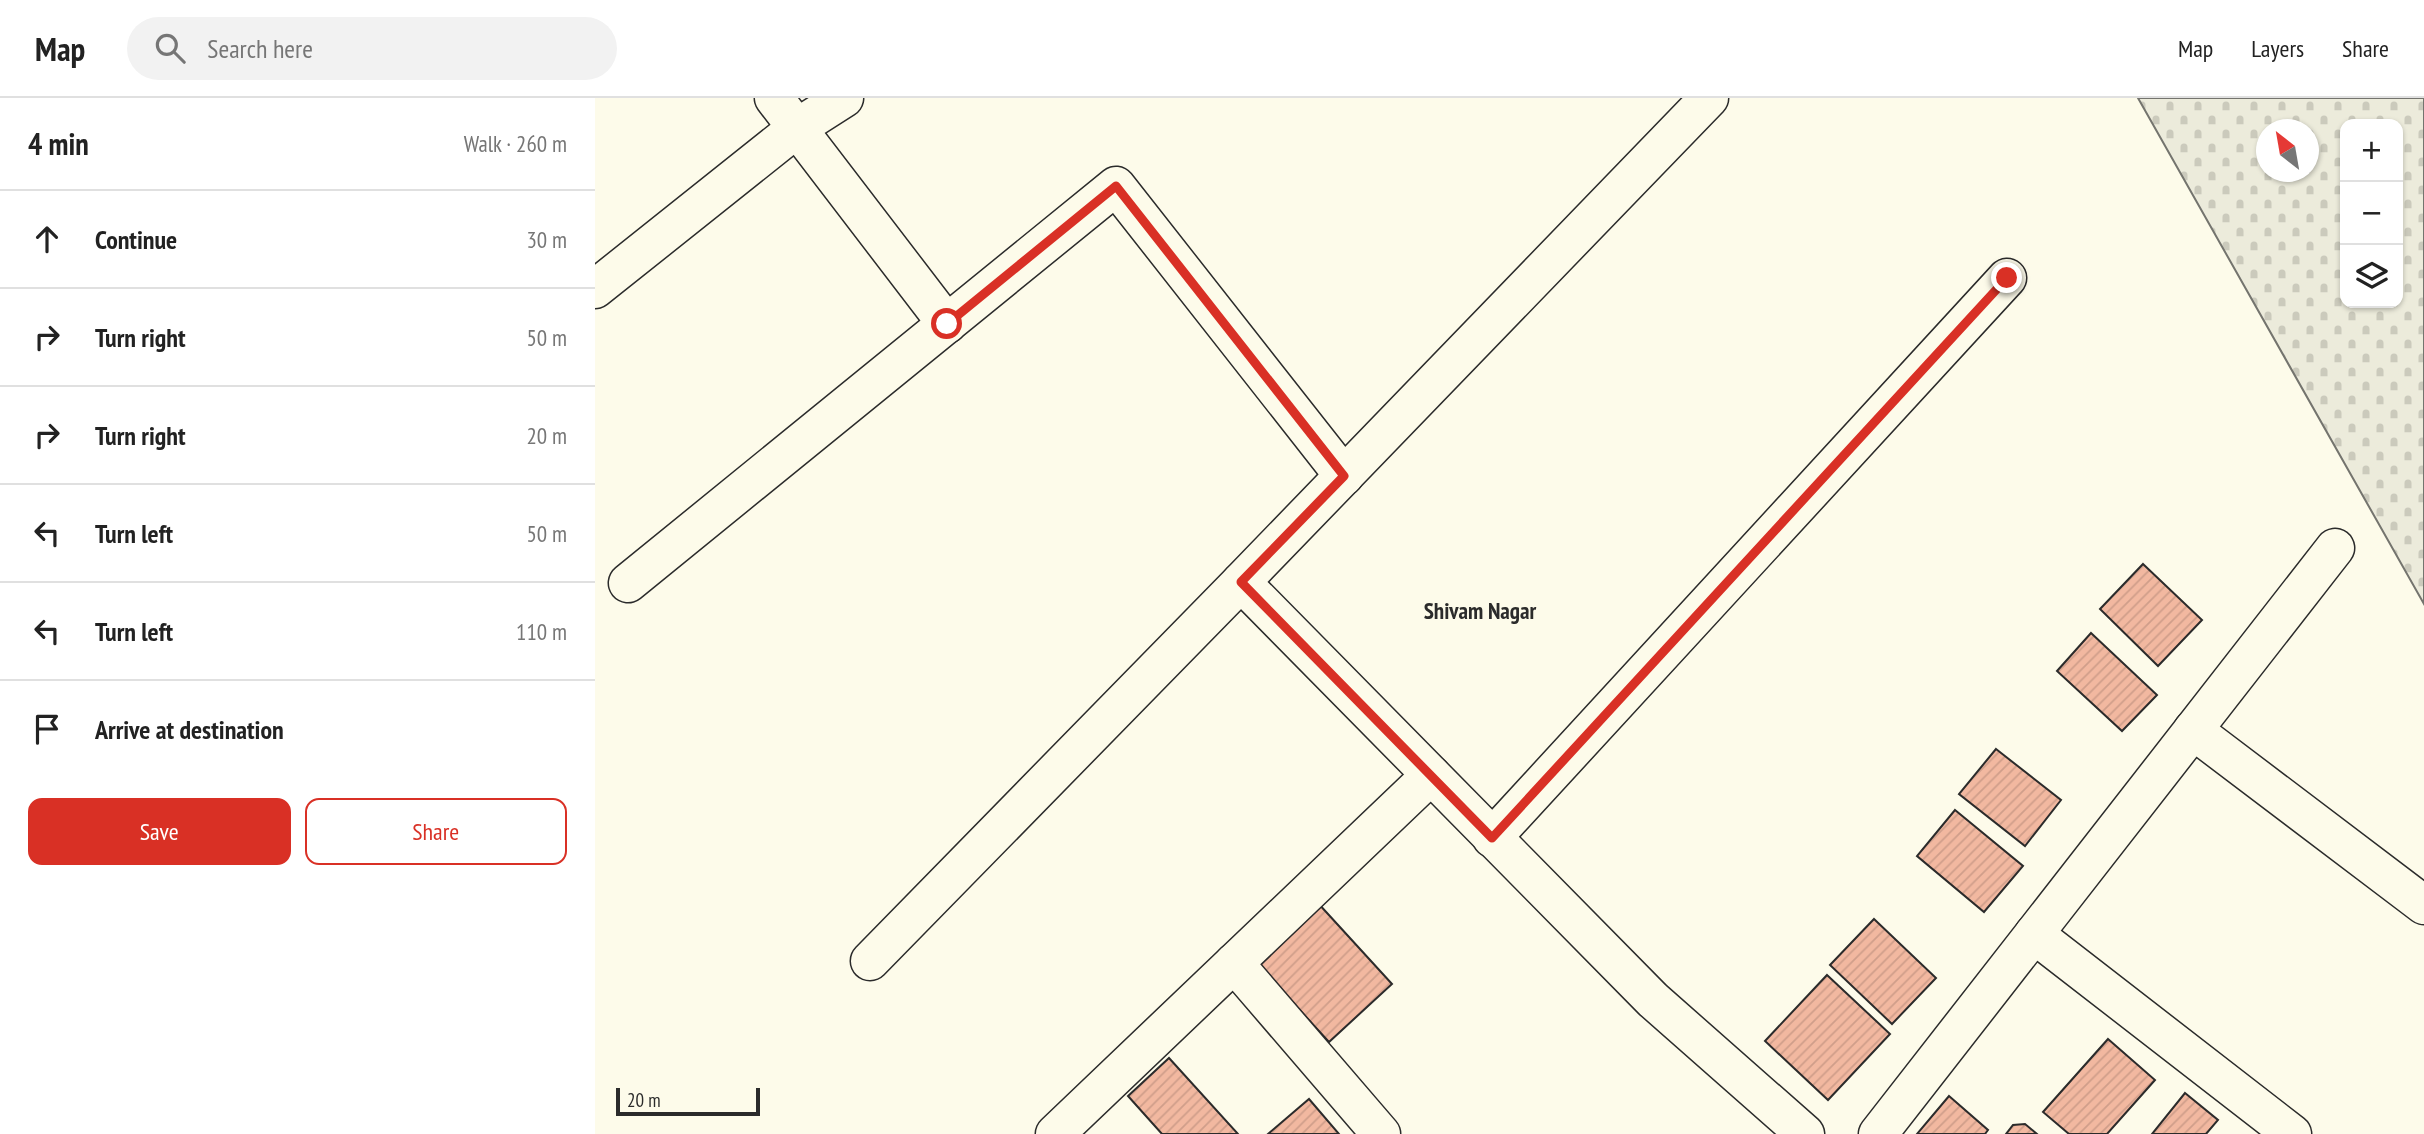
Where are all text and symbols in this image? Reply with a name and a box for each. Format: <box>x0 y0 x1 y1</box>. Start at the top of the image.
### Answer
search box <box>127 17 617 80</box>
text: Map <box>35 27 85 70</box>
icon: search <box>151 29 189 67</box>
text: Search here <box>207 32 313 65</box>
text: Map <box>2178 33 2213 64</box>
text: Layers <box>2251 33 2304 64</box>
text: Share <box>2342 33 2389 64</box>
north arrow <box>2256 119 2319 182</box>
map controls <box>2340 119 2403 308</box>
button: + <box>2340 119 2403 182</box>
text: 4 min <box>28 124 89 163</box>
text: Walk · 260 m <box>464 129 567 158</box>
button: − <box>2340 182 2403 245</box>
icon: ahead <box>28 220 66 258</box>
text: Continue <box>95 223 177 256</box>
text: 30 m <box>526 225 567 254</box>
button: layers <box>2340 245 2403 308</box>
route end <box>1991 262 2022 293</box>
route start <box>931 308 962 339</box>
icon: right <box>28 318 66 356</box>
text: Turn right <box>95 321 186 354</box>
text: 50 m <box>526 323 567 352</box>
icon: right <box>28 416 66 454</box>
text: Turn right <box>95 419 186 452</box>
text: 20 m <box>526 421 567 450</box>
icon: left <box>28 514 66 552</box>
text: Turn left <box>95 517 173 550</box>
text: 50 m <box>526 519 567 548</box>
district label: Shivam Nagar <box>1424 596 1537 625</box>
icon: left <box>28 612 66 650</box>
text: Turn left <box>95 615 173 648</box>
text: 110 m <box>516 617 567 646</box>
icon: arrive <box>28 710 66 748</box>
text: Arrive at destination <box>95 713 284 746</box>
button: Save <box>28 798 291 865</box>
button: Share <box>305 798 567 865</box>
scale bar <box>616 1085 759 1117</box>
text: 20 m <box>627 1088 661 1112</box>

